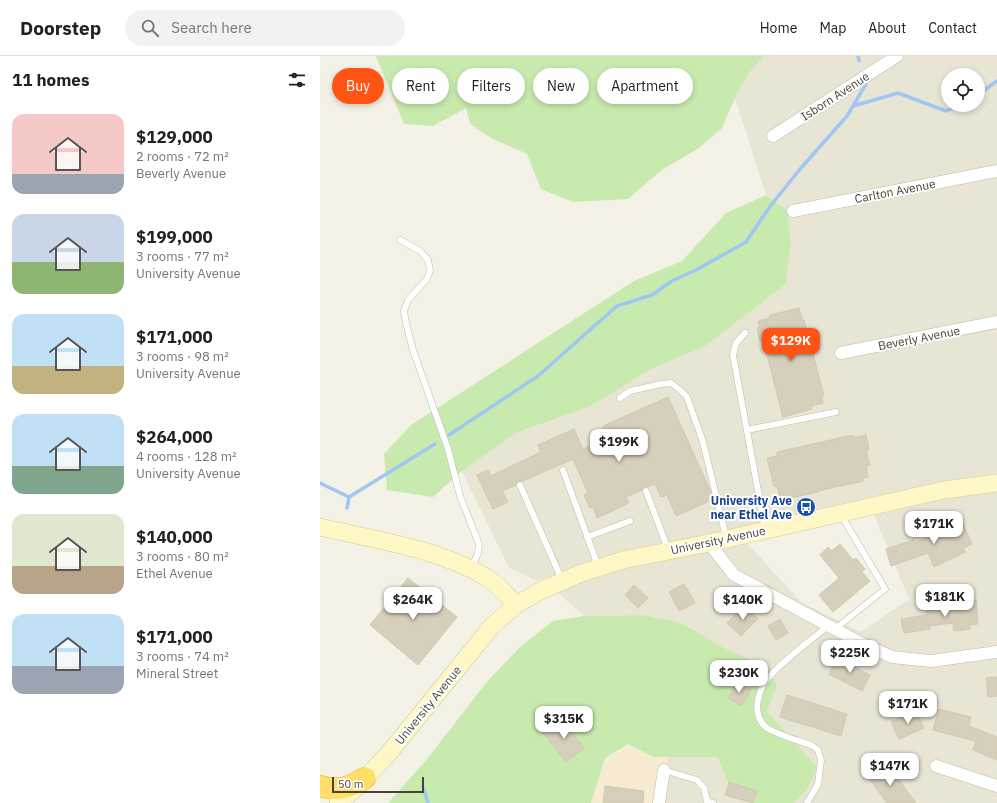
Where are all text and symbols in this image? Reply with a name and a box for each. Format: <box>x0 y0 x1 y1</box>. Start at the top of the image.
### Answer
search box <box>125 10 405 46</box>
text: Doorstep <box>20 16 101 40</box>
icon: search <box>139 17 161 39</box>
text: Search here <box>171 18 252 37</box>
text: Home <box>760 19 797 37</box>
text: Map <box>819 19 846 37</box>
text: About <box>868 19 906 37</box>
text: Contact <box>928 19 977 37</box>
chip: Buy <box>332 68 384 104</box>
chip: Rent <box>392 68 449 104</box>
chip: Filters <box>457 68 525 104</box>
chip: New <box>533 68 589 104</box>
chip: Apartment <box>597 68 693 104</box>
street label: Isborn Avenue <box>798 68 872 124</box>
map controls <box>941 68 985 112</box>
button: locate <box>941 68 985 112</box>
text: 11 homes <box>12 69 89 91</box>
icon: filters <box>286 69 308 91</box>
text: $129,000 <box>136 126 213 148</box>
icon: home <box>44 130 92 178</box>
text: 2 rooms · 72 m² <box>136 148 229 165</box>
text: Beverly Avenue <box>136 165 226 182</box>
street label: Carlton Avenue <box>853 176 937 206</box>
text: $199,000 <box>136 226 213 248</box>
icon: home <box>44 230 92 278</box>
text: 3 rooms · 77 m² <box>136 248 229 265</box>
text: University Avenue <box>136 265 241 282</box>
street label: Beverly Avenue <box>877 323 962 353</box>
text: $171,000 <box>136 326 213 348</box>
pin: $129K <box>763 328 819 362</box>
icon: home <box>44 330 92 378</box>
text: $129K <box>771 332 811 349</box>
text: 3 rooms · 98 m² <box>136 348 229 365</box>
text: University Avenue <box>136 365 241 382</box>
text: $264,000 <box>136 426 213 448</box>
pin: $199K <box>591 429 647 463</box>
icon: home <box>44 430 92 478</box>
text: $199K <box>599 433 639 450</box>
text: 4 rooms · 128 m² <box>136 448 237 465</box>
text: University Avenue <box>136 465 241 482</box>
place label: University Ave near Ethel Ave <box>710 493 792 522</box>
bus stop icon: University Ave near Ethel Ave <box>795 496 817 518</box>
pin: $171K <box>906 511 962 545</box>
text: $171K <box>914 515 954 532</box>
street label: University Avenue <box>669 523 767 557</box>
text: $140,000 <box>136 526 213 548</box>
icon: home <box>44 530 92 578</box>
text: 3 rooms · 80 m² <box>136 548 229 565</box>
text: Ethel Avenue <box>136 565 213 582</box>
pin: $181K <box>917 584 973 618</box>
pin: $264K <box>385 587 441 621</box>
pin: $140K <box>715 587 771 621</box>
text: $181K <box>925 588 965 605</box>
text: $264K <box>393 591 433 608</box>
text: $140K <box>723 591 763 608</box>
text: $171,000 <box>136 626 213 648</box>
icon: home <box>44 630 92 678</box>
pin: $225K <box>822 640 878 674</box>
text: $225K <box>830 644 870 661</box>
text: 3 rooms · 74 m² <box>136 648 229 665</box>
pin: $230K <box>711 660 767 694</box>
street label: University Avenue <box>392 662 465 747</box>
text: $230K <box>719 664 759 681</box>
text: Mineral Street <box>136 665 218 682</box>
pin: $171K <box>880 691 936 725</box>
text: $171K <box>888 695 928 712</box>
pin: $315K <box>536 706 592 740</box>
text: $315K <box>544 710 584 727</box>
pin: $147K <box>862 753 918 787</box>
text: $147K <box>870 757 910 774</box>
scale bar <box>332 775 424 794</box>
text: 50 m <box>338 777 363 791</box>

